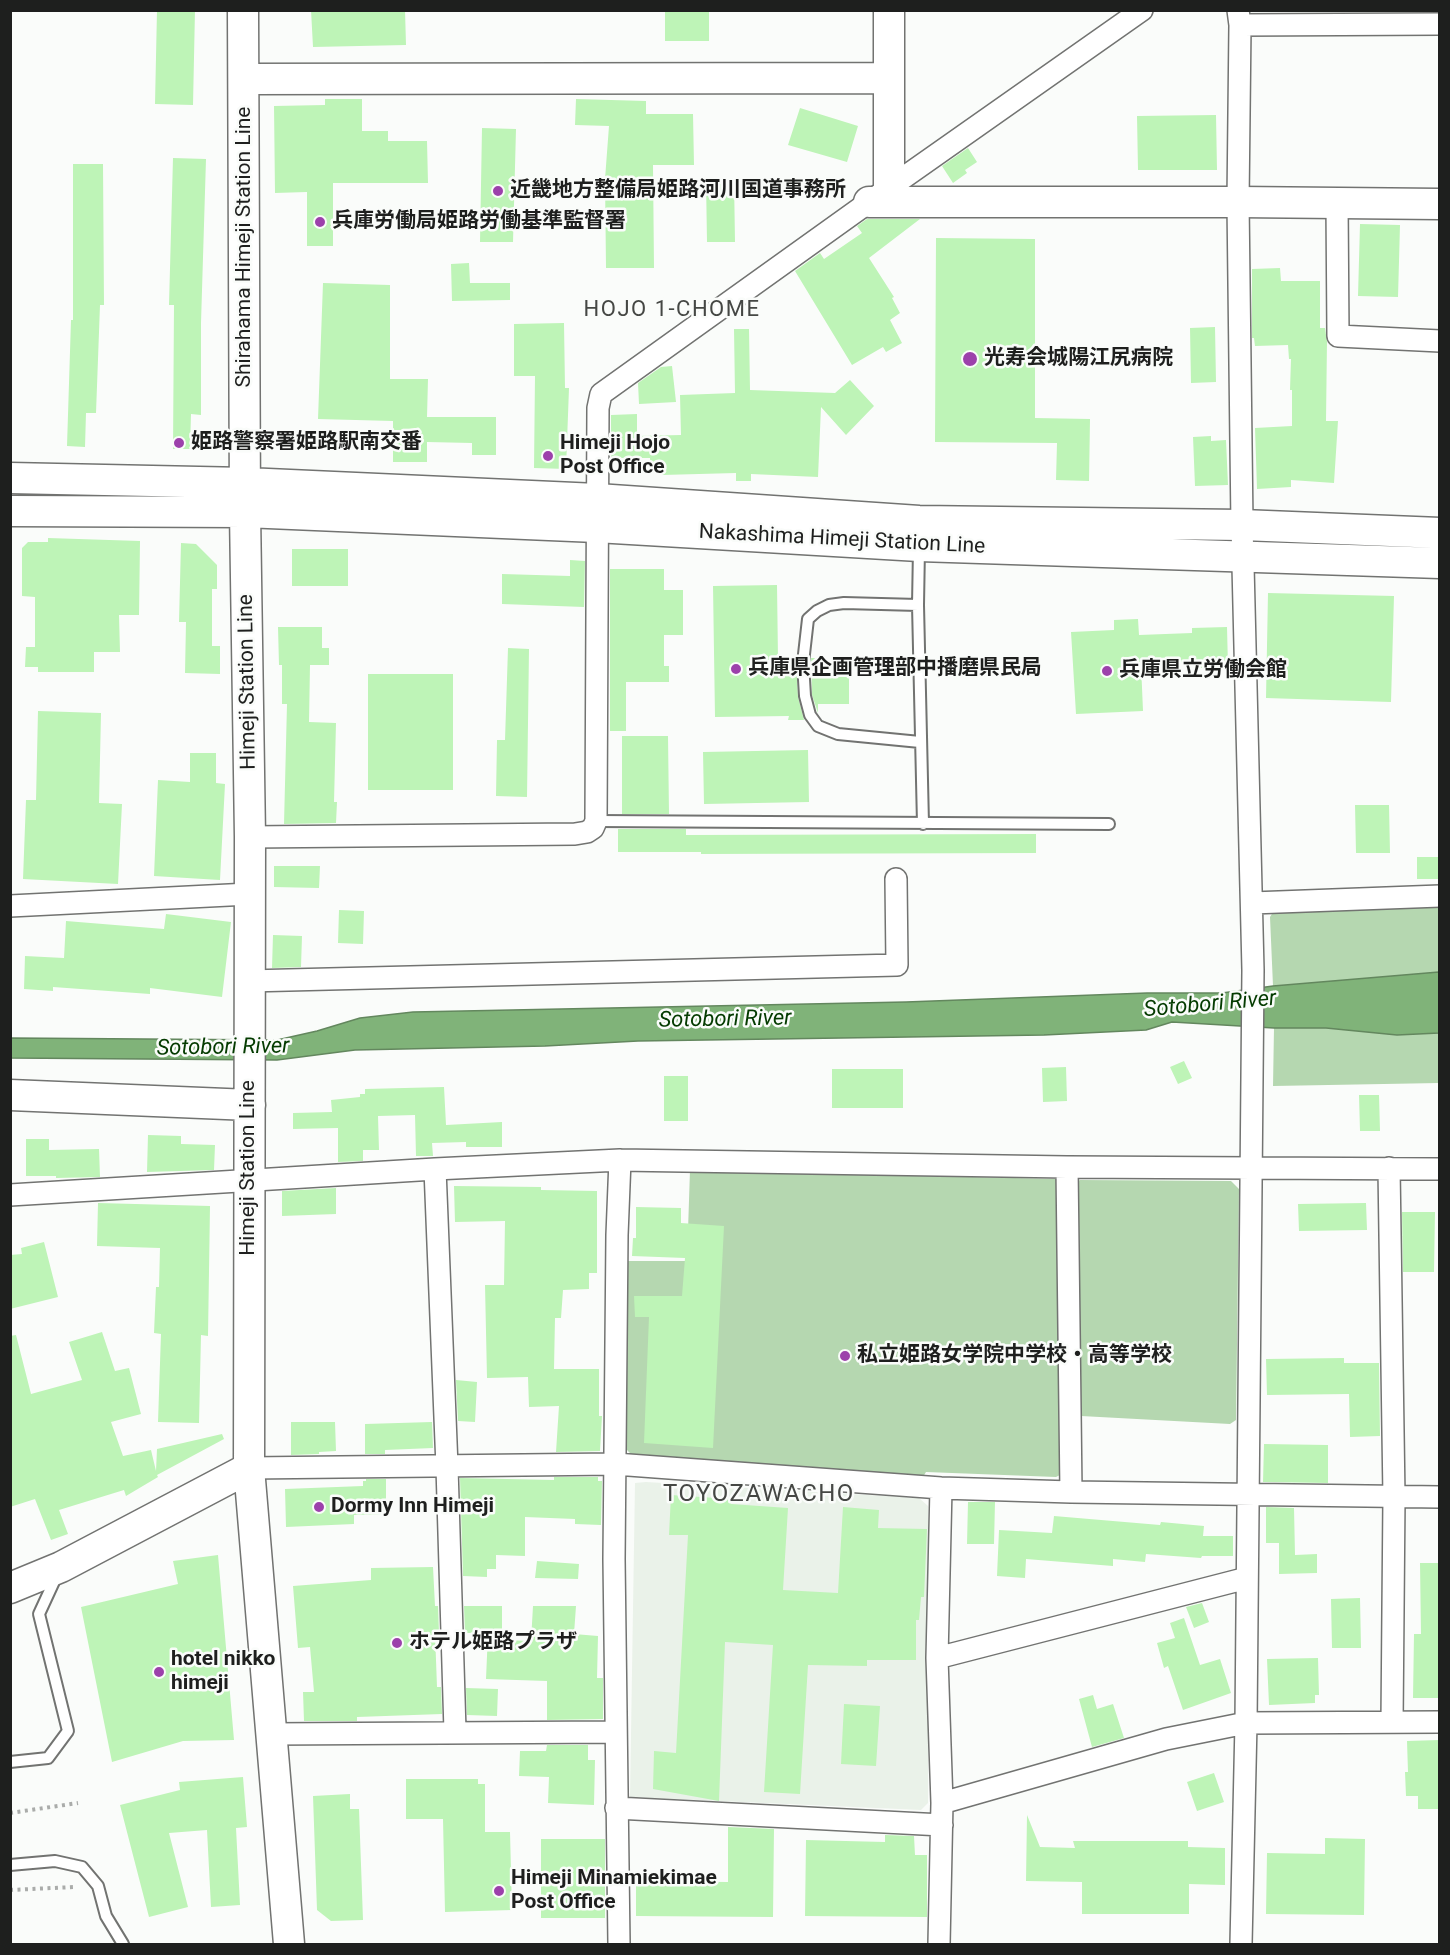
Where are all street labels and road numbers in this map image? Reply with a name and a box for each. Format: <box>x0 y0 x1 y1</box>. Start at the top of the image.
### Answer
street label: Shirahama Himeji Station Line <box>232 107 258 387</box>
street label: Nakashima Himeji Station Line <box>698 520 986 560</box>
street label: Himeji Station Line <box>234 594 262 770</box>
street label: Himeji Station Line <box>236 1080 262 1256</box>

